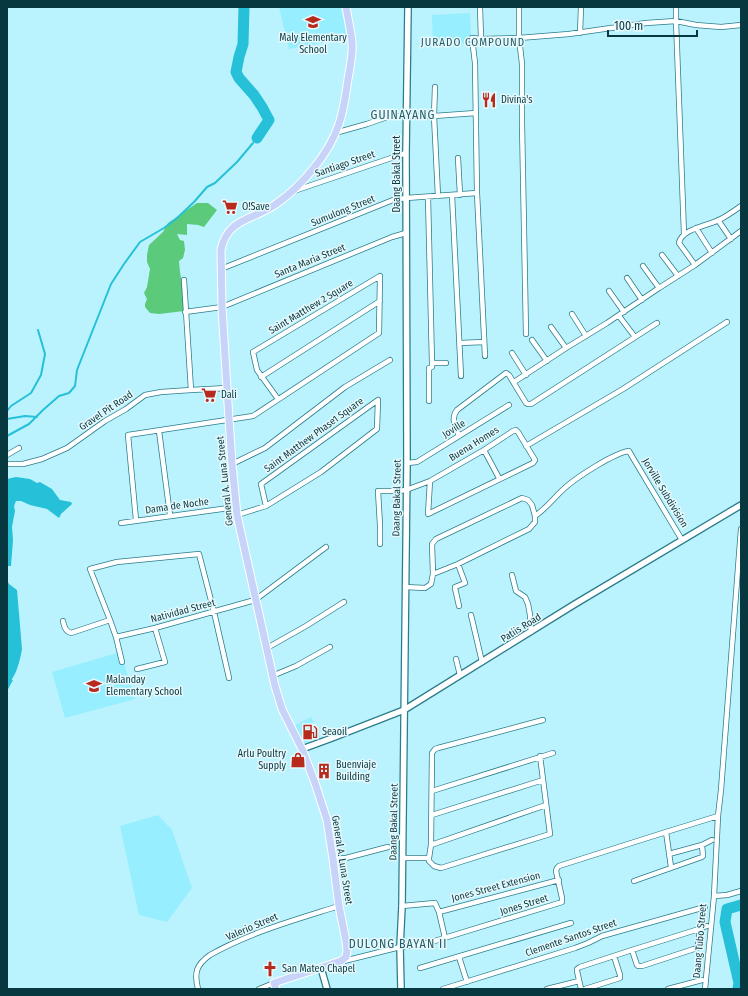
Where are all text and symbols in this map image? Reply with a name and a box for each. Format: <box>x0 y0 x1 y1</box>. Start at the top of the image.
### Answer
scale bar <box>608 12 697 38</box>
school or university icon: Maly Elementary School <box>304 13 322 31</box>
text: 100 m <box>614 19 643 33</box>
place label: Maly Elementary School <box>279 32 347 56</box>
district label: JURADO COMPOUND <box>421 36 525 49</box>
restaurant icon: Divina's <box>480 91 498 109</box>
place label: Divina's <box>501 94 533 106</box>
district label: GUINAYANG <box>371 108 435 122</box>
street label: Daang Bakal Street <box>391 135 403 213</box>
street label: Santiago Street <box>314 148 377 180</box>
street label: Sumulong Street <box>309 192 377 229</box>
supermarket icon: O!Save <box>221 198 239 216</box>
place label: O!Save <box>242 201 270 213</box>
street label: Santa Maria Street <box>273 241 348 281</box>
street label: Saint Matthew 2 Square <box>267 277 355 337</box>
supermarket icon: Dali <box>200 386 218 404</box>
street label: Gravel Pit Road <box>77 389 135 433</box>
place label: Dali <box>221 389 237 401</box>
street label: Saint Matthew Phase1 Square <box>262 395 366 475</box>
street label: Joville <box>440 417 468 441</box>
street label: Buena Homes <box>447 424 501 464</box>
street label: General A. Luna Street <box>214 435 236 527</box>
street label: Jorville Subdivision <box>640 456 690 530</box>
street label: Daang Bakal Street <box>390 459 404 537</box>
street label: Dama de Noche <box>144 496 210 516</box>
street label: Natividad Street <box>149 596 217 625</box>
street label: Patiis Road <box>499 611 543 645</box>
place label: Malanday Elementary School <box>106 674 182 698</box>
school or university icon: Malanday Elementary School <box>85 677 103 695</box>
fuel station icon: Seaoil <box>301 723 319 741</box>
place label: Seaoil <box>322 726 347 738</box>
place label: Arlu Poultry Supply <box>238 748 287 772</box>
shop icon: Arlu Poultry Supply <box>289 751 307 769</box>
place label: Buenviaje Building <box>336 759 376 783</box>
building icon: Buenviaje Building <box>315 762 333 780</box>
street label: Daang Bakal Street <box>387 783 401 861</box>
street label: General A. Luna Street <box>329 814 355 906</box>
street label: Jones Street Extension <box>450 869 542 905</box>
street label: Jones Street <box>499 892 549 918</box>
street label: Daang Tubo Street <box>691 903 709 979</box>
street label: Valerio Street <box>224 910 280 943</box>
street label: Clemente Santos Street <box>524 917 619 959</box>
district label: DULONG BAYAN II <box>349 937 447 951</box>
church icon: San Mateo Chapel <box>261 960 279 978</box>
place label: San Mateo Chapel <box>282 963 356 975</box>

